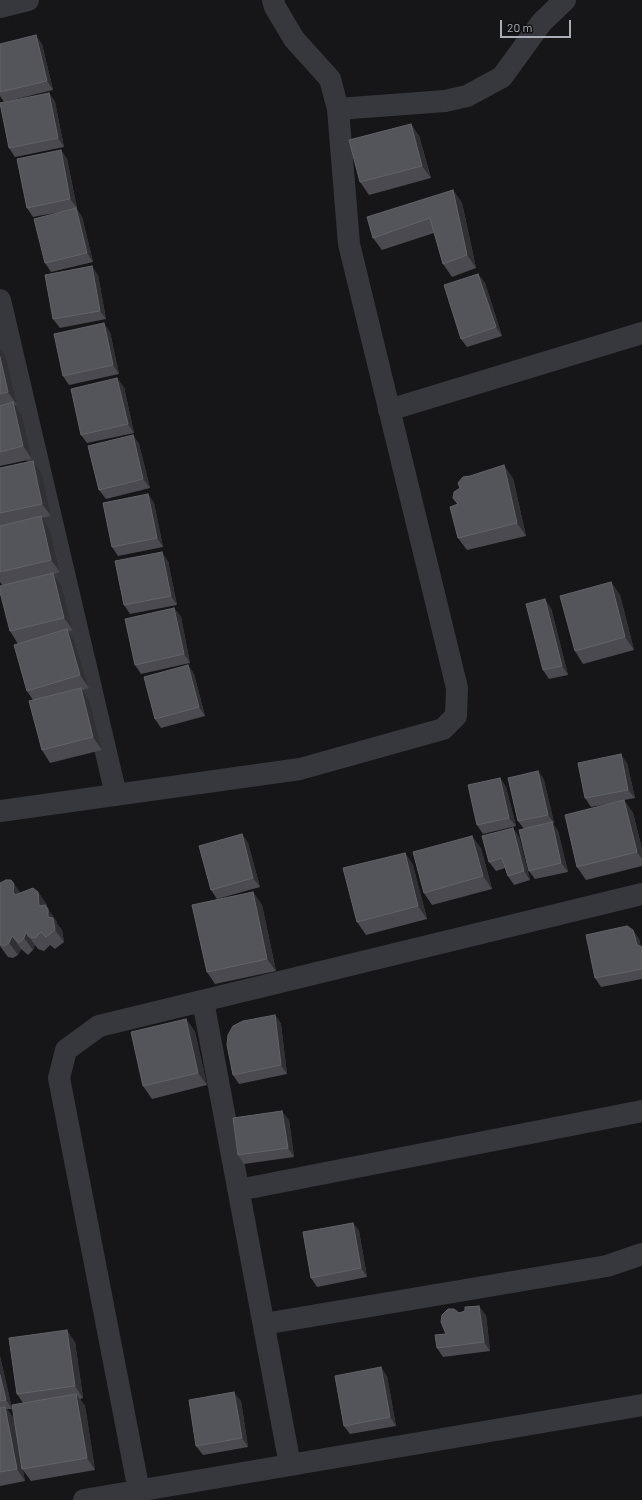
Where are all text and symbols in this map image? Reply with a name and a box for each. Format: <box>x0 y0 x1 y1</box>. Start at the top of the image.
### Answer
scale bar <box>502 12 573 38</box>
text: 20 m <box>507 20 533 34</box>

